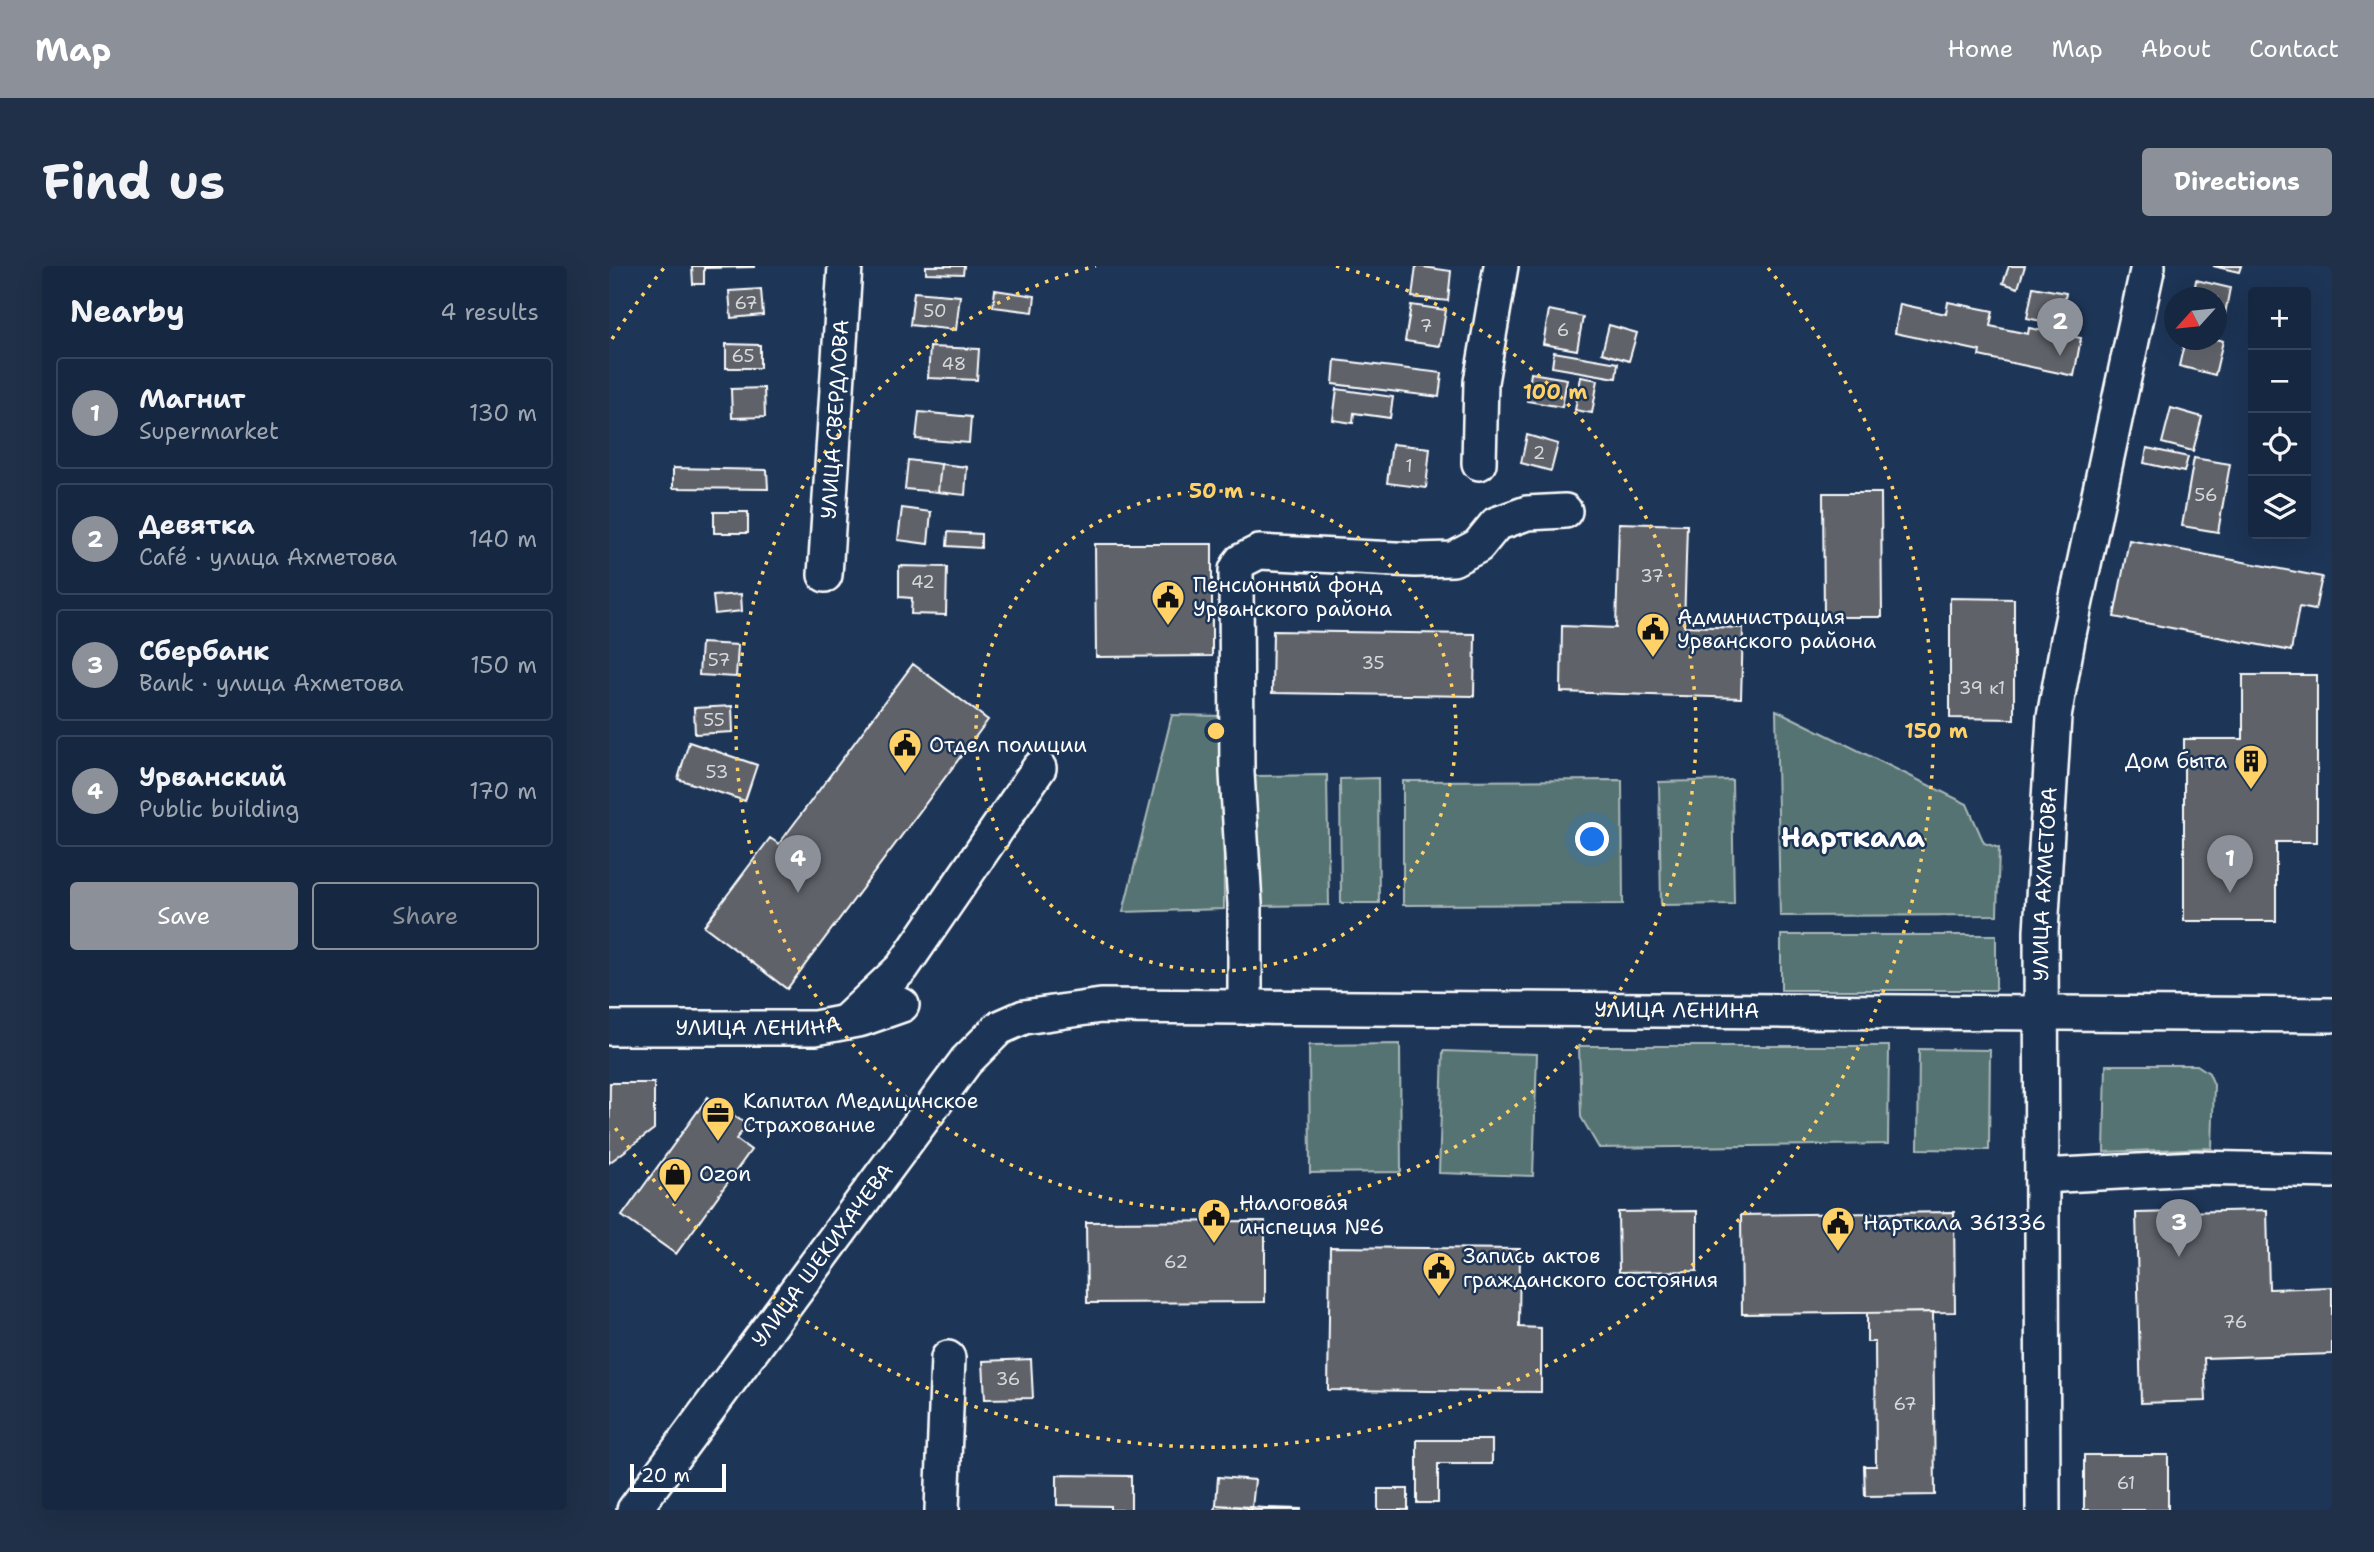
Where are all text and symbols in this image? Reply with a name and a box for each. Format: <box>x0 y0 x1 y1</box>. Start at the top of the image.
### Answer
text: Map <box>35 27 111 72</box>
text: Home <box>1947 33 2013 65</box>
text: Map <box>2051 33 2103 65</box>
text: About <box>2141 33 2211 65</box>
text: Contact <box>2249 33 2339 65</box>
button: Directions <box>2142 148 2332 216</box>
text: Find us <box>42 149 225 215</box>
north arrow <box>2164 287 2227 350</box>
map controls <box>2248 287 2311 539</box>
button: + <box>2248 287 2311 350</box>
text: Nearby <box>70 291 185 332</box>
house number: 67 <box>734 291 758 315</box>
text: 4 results <box>440 297 539 327</box>
pin: 2 <box>2037 298 2083 356</box>
house number: 50 <box>923 299 947 323</box>
house number: 7 <box>1420 314 1432 338</box>
house number: 6 <box>1557 318 1569 342</box>
street label: УЛИЦА СВЕРДЛОВА <box>815 319 855 520</box>
house number: 65 <box>732 344 754 368</box>
button: − <box>2248 350 2311 413</box>
house number: 48 <box>942 352 966 376</box>
text: 100 m <box>1523 378 1587 406</box>
text: Магнит <box>139 381 245 416</box>
text: 1 <box>90 398 100 428</box>
text: 130 m <box>469 398 537 428</box>
button: locate <box>2248 413 2311 476</box>
text: Supermarket <box>139 416 279 446</box>
house number: 2 <box>1533 441 1545 465</box>
house number: 1 <box>1405 454 1413 478</box>
button: layers <box>2248 476 2311 539</box>
text: 50 m <box>1189 477 1243 505</box>
house number: 56 <box>2194 483 2218 507</box>
text: Девятка <box>139 507 255 542</box>
text: 2 <box>87 524 103 554</box>
text: 140 m <box>469 524 537 554</box>
text: Café · улица Ахметова <box>139 542 397 572</box>
house number: 37 <box>1640 564 1664 588</box>
house number: 42 <box>911 570 935 594</box>
place label: Пенсионный фонд Урванского района <box>1193 571 1392 623</box>
public building icon: Пенсионный фонд Урванского района <box>1149 578 1187 627</box>
place label: Администрация Урванского района <box>1677 603 1876 655</box>
public building icon: Администрация Урванского района <box>1634 610 1672 659</box>
text: Сбербанк <box>139 633 269 668</box>
house number: 57 <box>708 648 730 672</box>
text: 3 <box>87 650 103 680</box>
text: 150 m <box>470 650 537 680</box>
house number: 35 <box>1361 651 1385 675</box>
text: Bank · улица Ахметова <box>139 668 404 698</box>
house number: 39 к1 <box>1959 676 2005 700</box>
house number: 55 <box>703 708 725 732</box>
text: 150 m <box>1904 717 1968 745</box>
centre of rings <box>1204 719 1228 743</box>
public building icon: Отдел полиции <box>886 726 924 775</box>
place label: Отдел полиции <box>929 731 1087 759</box>
building icon: Дом быта <box>2232 742 2270 791</box>
place label: Дом быта <box>2125 747 2227 775</box>
text: Урванский <box>139 759 286 794</box>
house number: 53 <box>706 760 728 784</box>
text: 4 <box>87 776 103 806</box>
text: 170 m <box>469 776 537 806</box>
street label: УЛИЦА АХМЕТОВА <box>2027 786 2064 981</box>
text: Public building <box>139 794 299 824</box>
district label: Нарткала <box>1781 818 1925 856</box>
your location <box>1575 822 1609 856</box>
pin: 4 <box>775 835 821 893</box>
pin: 1 <box>2207 835 2253 893</box>
button: Save <box>70 882 298 950</box>
button: Share <box>312 882 539 950</box>
street label: УЛИЦА ЛЕНИНА <box>1594 996 1759 1025</box>
street label: УЛИЦА ЛЕНИНА <box>675 1009 843 1043</box>
place label: Капитал Медицинское Страхование <box>743 1087 979 1139</box>
office icon: Капитал Медицинское Страхование <box>699 1094 737 1143</box>
shop icon: Ozon <box>656 1155 694 1204</box>
street label: УЛИЦА ШЕКИХАЧЕВА <box>745 1158 900 1353</box>
place label: Ozon <box>699 1160 751 1188</box>
place label: Налоговая инспеция №6 <box>1239 1189 1384 1241</box>
public building icon: Налоговая инспеция №6 <box>1195 1196 1233 1245</box>
pin: 3 <box>2156 1199 2202 1257</box>
public building icon: Нарткала 361336 <box>1819 1204 1857 1253</box>
place label: Нарткала 361336 <box>1863 1209 2046 1237</box>
place label: Запись актов гражданского состояния <box>1463 1242 1718 1294</box>
public building icon: Запись актов гражданского состояния <box>1420 1249 1458 1298</box>
house number: 62 <box>1164 1250 1188 1274</box>
house number: 76 <box>2223 1310 2247 1334</box>
house number: 36 <box>996 1367 1020 1391</box>
house number: 67 <box>1893 1392 1917 1416</box>
scale bar <box>630 1461 726 1493</box>
text: 20 m <box>641 1463 690 1488</box>
house number: 61 <box>2117 1471 2135 1495</box>

